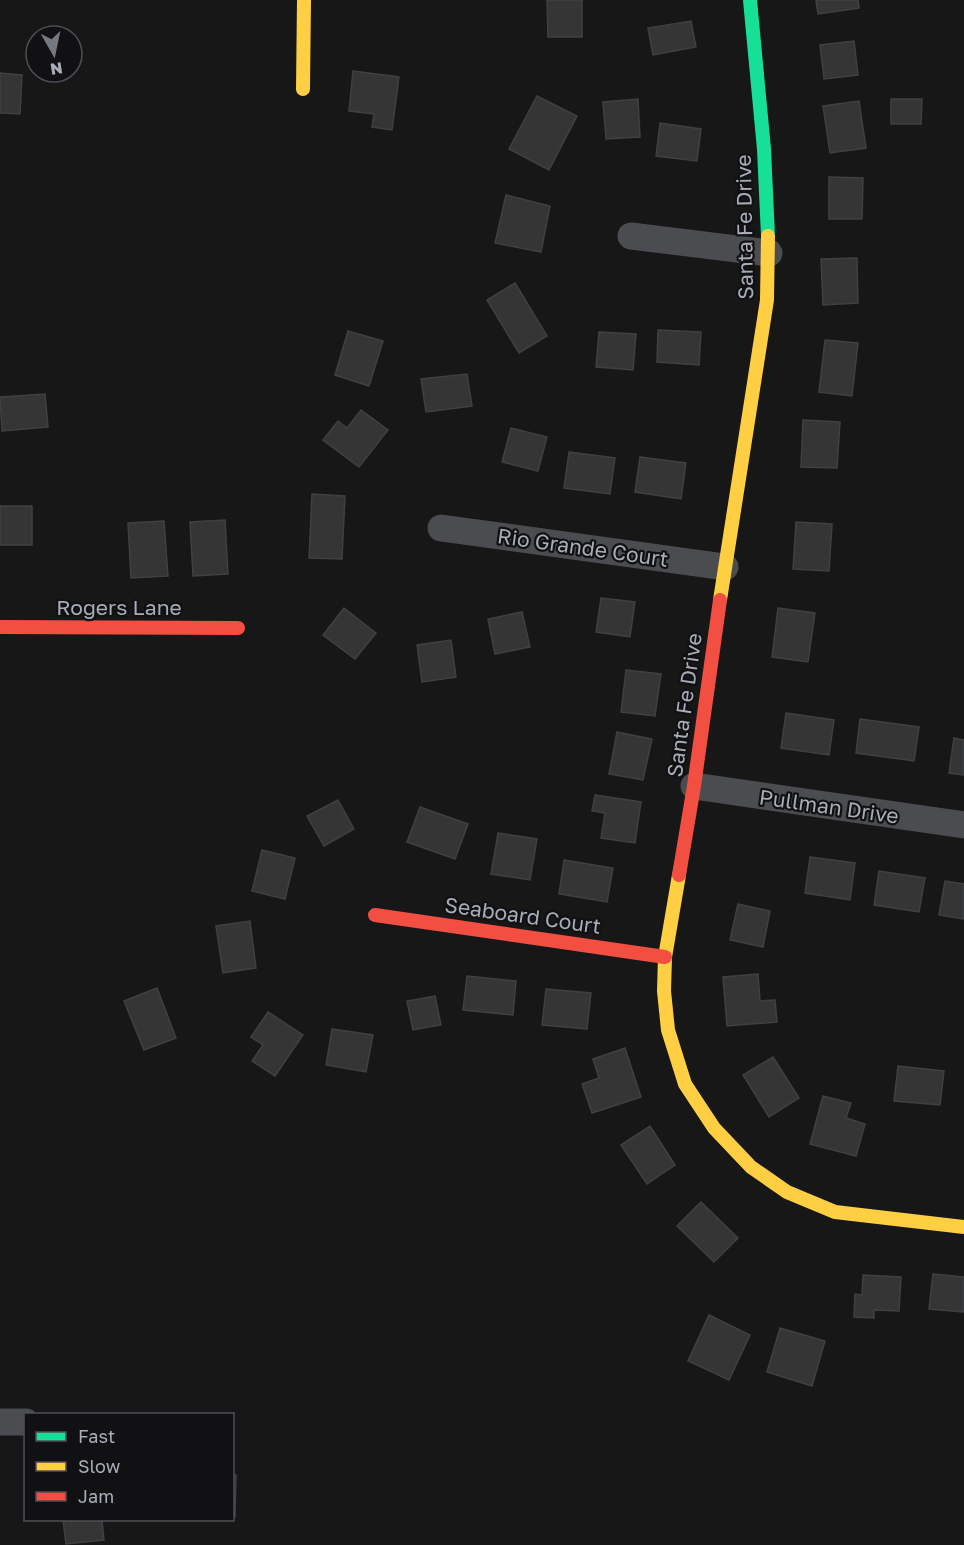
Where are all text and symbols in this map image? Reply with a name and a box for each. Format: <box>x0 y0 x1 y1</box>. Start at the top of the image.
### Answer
north arrow <box>24 24 84 84</box>
text: N <box>49 58 64 80</box>
street label: Santa Fe Drive <box>730 154 758 300</box>
street label: Rio Grande Court <box>496 522 670 572</box>
street label: Rogers Lane <box>56 594 182 620</box>
street label: Santa Fe Drive <box>661 631 707 779</box>
street label: Pullman Drive <box>758 783 900 829</box>
street label: Seaboard Court <box>443 891 603 939</box>
legend <box>24 1413 234 1521</box>
text: Fast <box>78 1425 115 1447</box>
text: Slow <box>78 1455 121 1477</box>
text: Jam <box>78 1485 114 1507</box>

